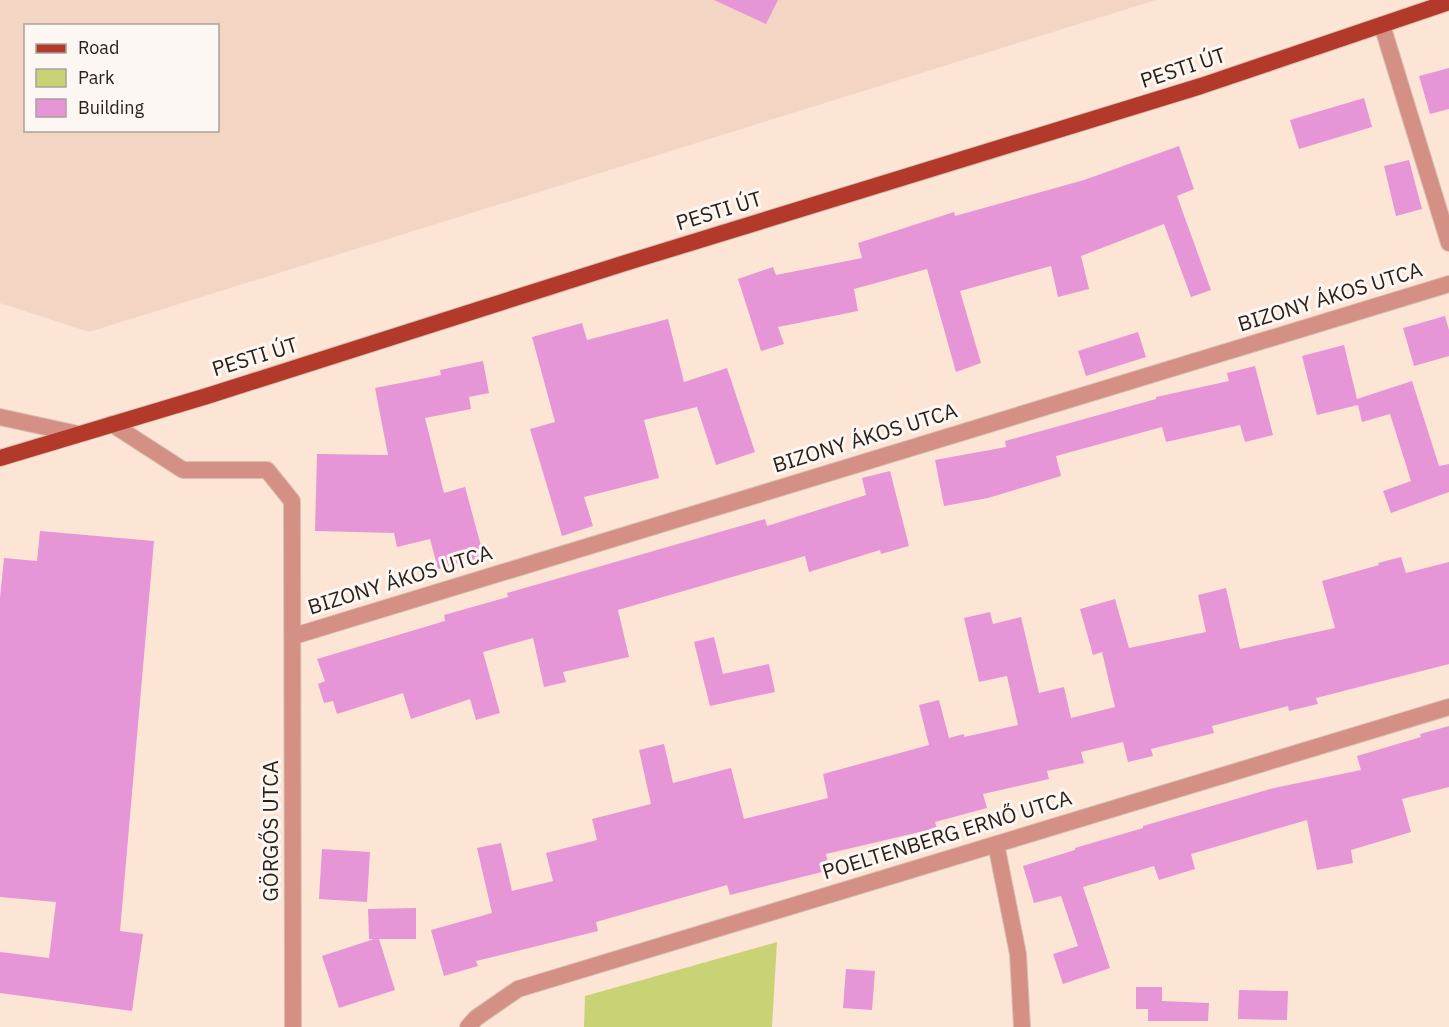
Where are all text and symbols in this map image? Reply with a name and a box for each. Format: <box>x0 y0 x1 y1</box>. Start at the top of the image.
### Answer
legend <box>24 24 219 132</box>
text: Road <box>78 36 119 59</box>
street label: PESTI ÚT <box>1136 40 1229 94</box>
text: Park <box>78 66 115 89</box>
text: Building <box>78 96 145 119</box>
street label: PESTI ÚT <box>672 184 765 236</box>
street label: BIZONY ÁKOS UTCA <box>1234 255 1425 337</box>
street label: PESTI ÚT <box>208 330 301 382</box>
street label: BIZONY ÁKOS UTCA <box>769 396 960 478</box>
street label: BIZONY ÁKOS UTCA <box>304 538 495 620</box>
street label: GÖRGŐS UTCA <box>256 760 284 902</box>
street label: POELTENBERG ERNŐ UTCA <box>819 783 1075 885</box>

